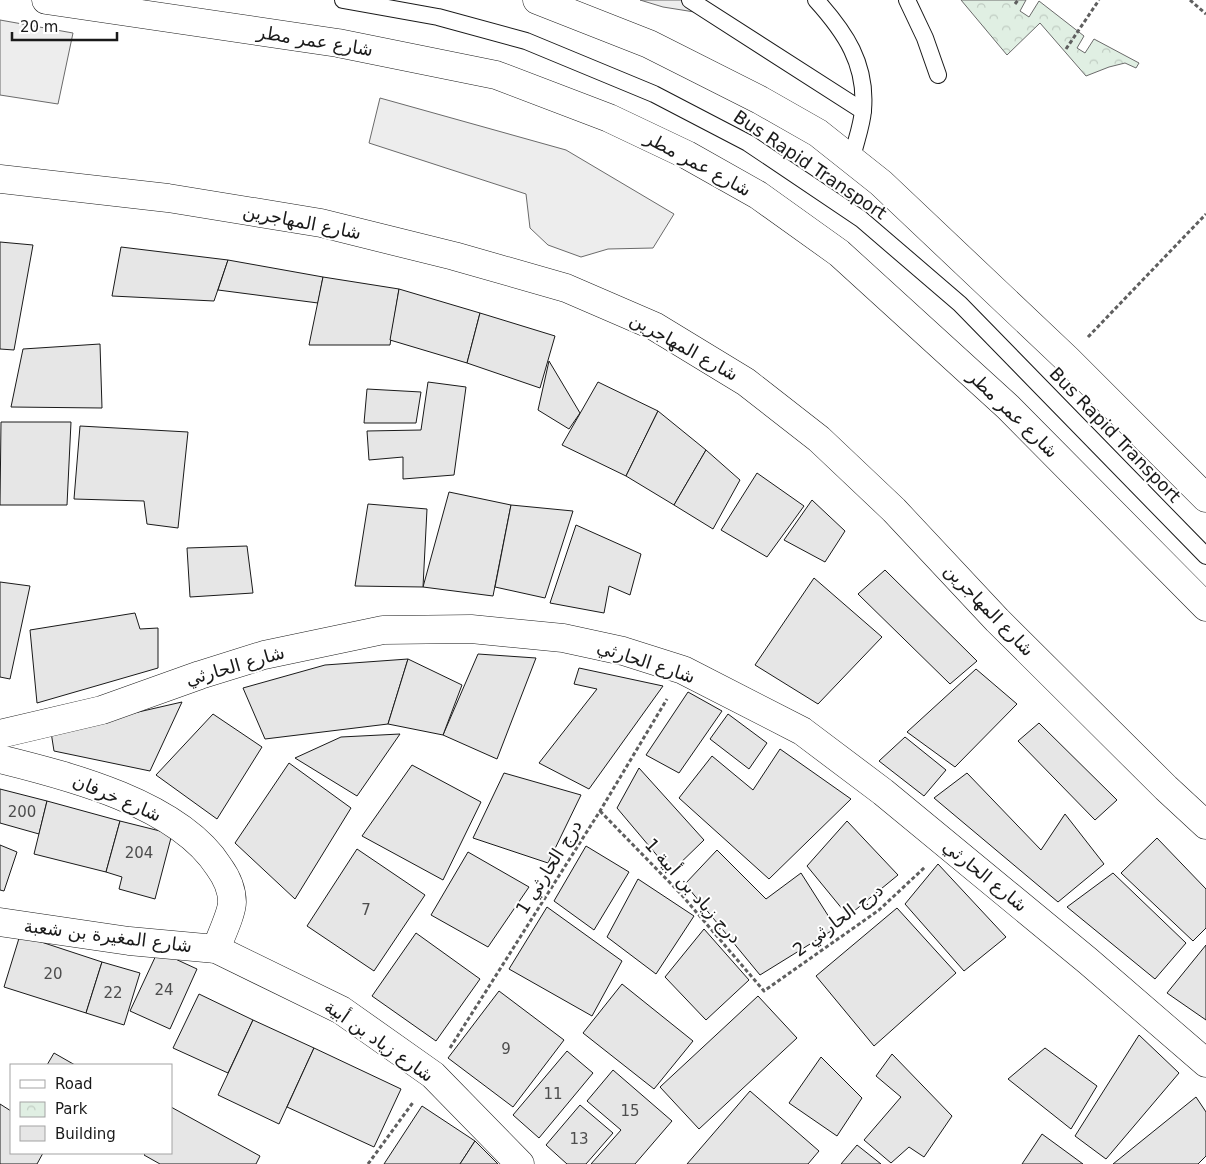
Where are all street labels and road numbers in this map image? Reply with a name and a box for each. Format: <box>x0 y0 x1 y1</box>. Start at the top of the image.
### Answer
street label: شارع عمر مطر <box>255 21 374 61</box>
street label: Bus Rapid Transport <box>730 106 891 224</box>
street label: شارع عمر مطر <box>640 126 755 201</box>
street label: شارع المهاجرين <box>241 200 363 244</box>
street label: شارع المهاجرين <box>626 308 742 386</box>
street label: Bus Rapid Transport <box>1045 363 1185 507</box>
street label: شارع عمر مطر <box>963 365 1063 463</box>
street label: شارع المهاجرين <box>939 559 1039 661</box>
street label: شارع الحارثي <box>594 636 698 688</box>
street label: شارع الحارثي <box>183 641 287 691</box>
street label: شارع خرفان <box>69 769 165 827</box>
street label: درج الحارثي 1 <box>511 816 587 918</box>
street label: درج زياد بن أبية 1 <box>640 833 747 948</box>
street label: شارع الحارثي <box>938 835 1032 917</box>
street label: درج الحارثي 2 <box>788 879 888 961</box>
street label: شارع المغيرة بن شعبة <box>23 915 193 957</box>
street label: شارع زياد بن أبية <box>320 994 438 1087</box>

